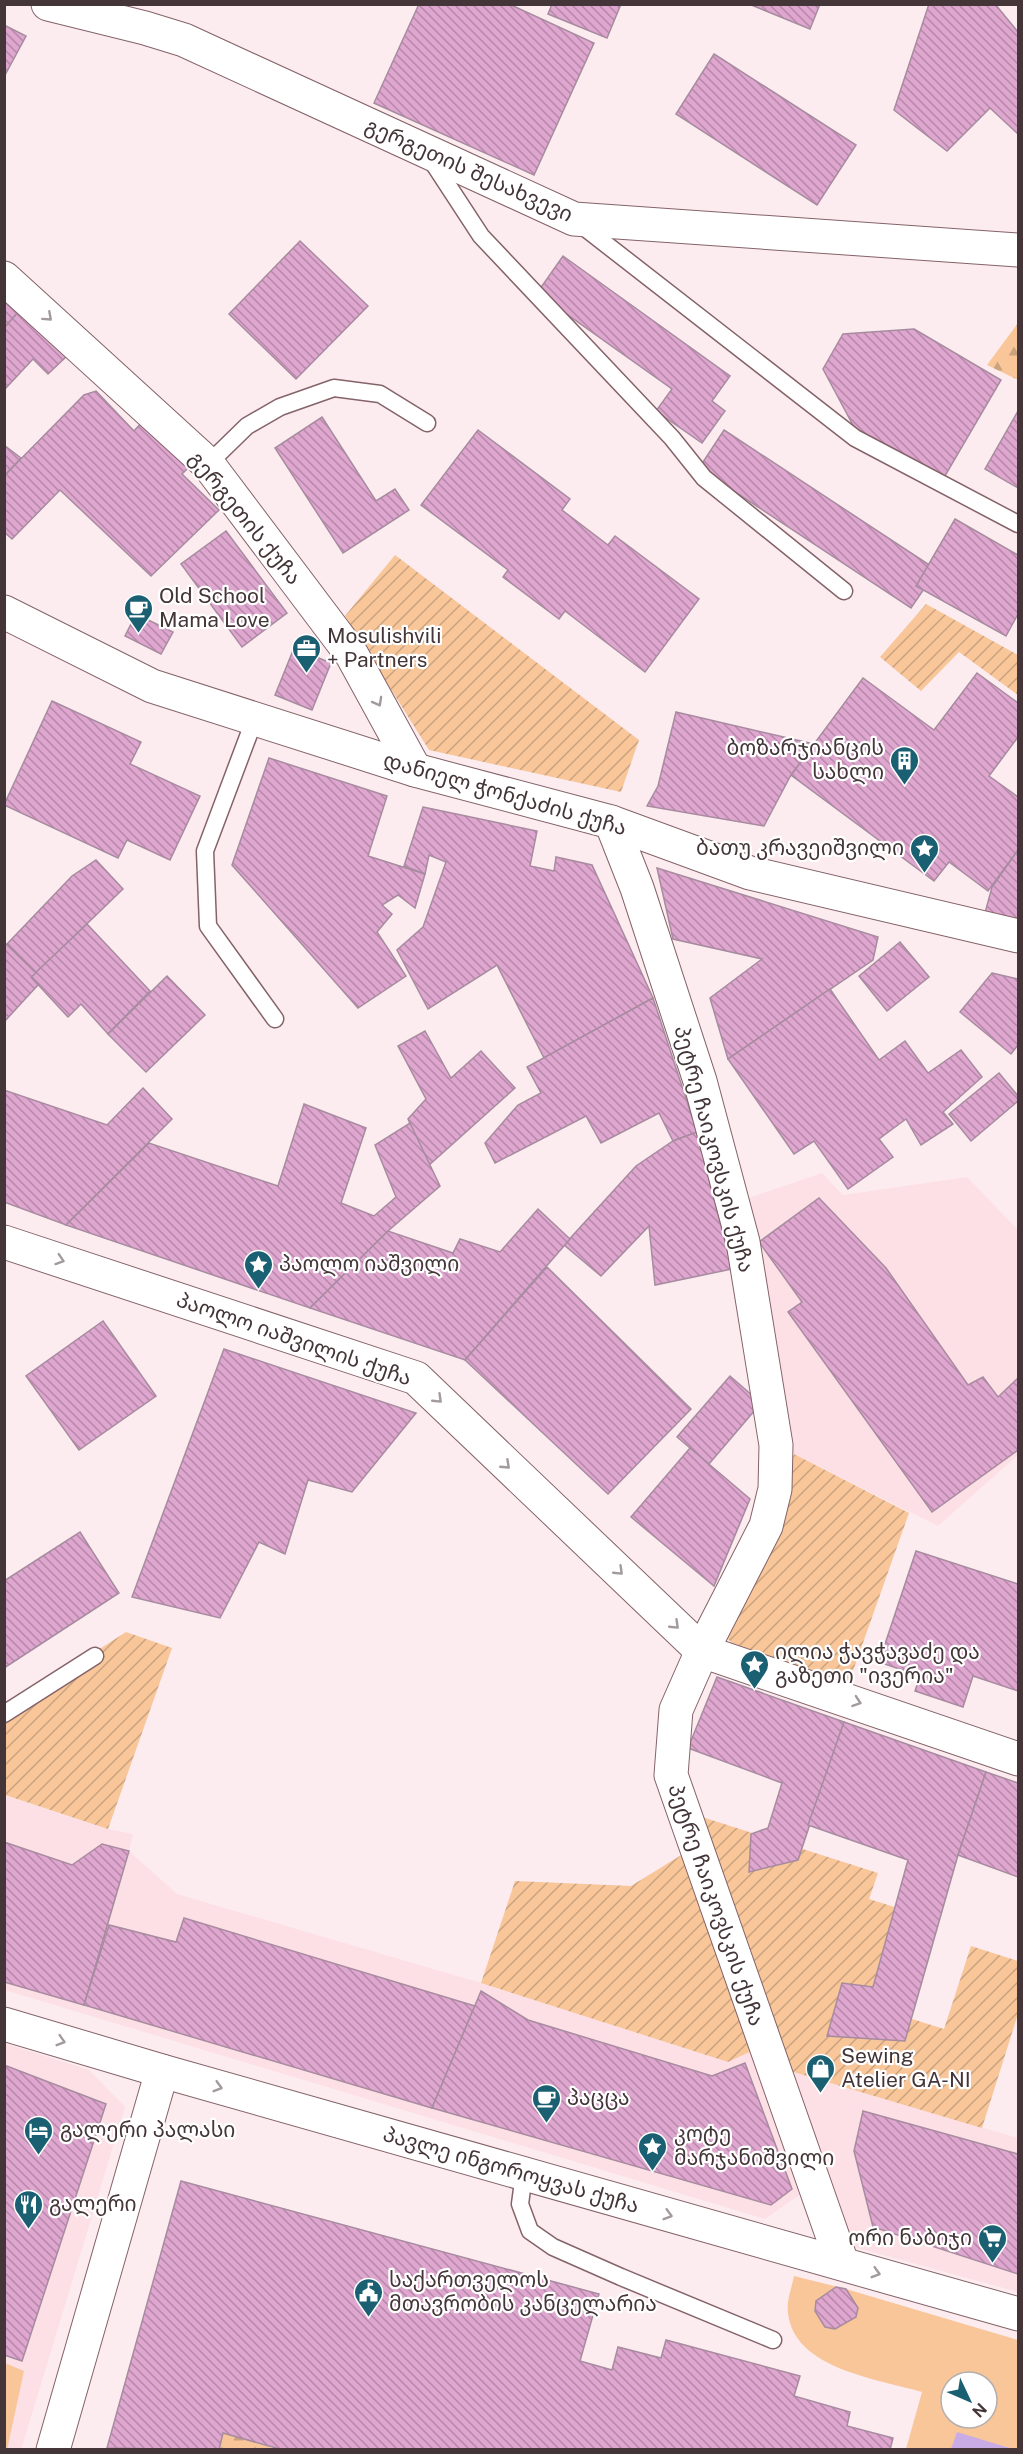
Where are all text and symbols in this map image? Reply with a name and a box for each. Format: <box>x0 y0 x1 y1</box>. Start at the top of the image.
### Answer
street label: გერგეთის შესახვევი <box>361 112 577 227</box>
one-way arrow <box>41 310 52 321</box>
street label: გერგეთის ქუჩა <box>184 446 307 589</box>
place label: Old School Mama Love <box>159 583 270 632</box>
cafe icon: Old School Mama Love <box>122 592 154 634</box>
place label: Mosulishvili + Partners <box>327 623 441 672</box>
office icon: Mosulishvili + Partners <box>290 632 322 674</box>
one-way arrow <box>371 695 382 706</box>
place label: ბოზარჯიანცის სახლი <box>727 735 884 785</box>
building icon: ბოზარჯიანცის სახლი <box>889 744 921 786</box>
street label: დანიელ ჭონქაძის ქუჩა <box>380 747 630 841</box>
place icon: ბათუ კრავეიშვილი <box>909 832 941 874</box>
place label: ბათუ კრავეიშვილი <box>696 835 904 861</box>
street label: პეტრე ჩაიკოვსკის ქუჩა <box>670 1023 759 1275</box>
place icon: პაოლო იაშვილი <box>242 1248 274 1290</box>
place label: პაოლო იაშვილი <box>279 1251 459 1277</box>
one-way arrow <box>54 1253 65 1265</box>
street label: პაოლო იაშვილის ქუჩა <box>173 1286 415 1392</box>
one-way arrow <box>431 1392 441 1403</box>
one-way arrow <box>499 1457 510 1468</box>
one-way arrow <box>612 1564 622 1575</box>
one-way arrow <box>669 1618 679 1629</box>
place label: ილია ჭავჭავაძე და გაზეთი "ივერია" <box>775 1639 980 1688</box>
place icon: ილია ჭავჭავაძე და გაზეთი "ივერია" <box>738 1648 770 1690</box>
one-way arrow <box>851 1695 862 1707</box>
street label: პეტრე ჩაიკოვსკის ქუჩა <box>663 1781 770 2029</box>
one-way arrow <box>55 2034 65 2046</box>
place label: Sewing Atelier GA-NI <box>841 2043 971 2092</box>
shop icon: Sewing Atelier GA-NI <box>804 2052 836 2094</box>
one-way arrow <box>212 2080 223 2092</box>
cafe icon: პაცცა <box>530 2082 562 2124</box>
place label: პაცცა <box>567 2085 630 2110</box>
hotel icon: გალერი პალასი <box>23 2114 55 2156</box>
place label: გალერი პალასი <box>60 2117 235 2143</box>
street label: პავლე ინგოროყვას ქუჩა <box>380 2121 642 2219</box>
place label: კოტე მარჯანიშვილი <box>674 2121 834 2171</box>
place icon: კოტე მარჯანიშვილი <box>637 2130 669 2172</box>
restaurant icon: გალერი <box>12 2188 44 2230</box>
place label: გალერი <box>49 2191 137 2217</box>
one-way arrow <box>662 2208 673 2220</box>
supermarket icon: ორი ნაბიჯი <box>977 2222 1009 2264</box>
place label: ორი ნაბიჯი <box>848 2225 972 2250</box>
one-way arrow <box>870 2266 881 2278</box>
place label: საქართველოს მთავრობის კანცელარია <box>389 2267 657 2317</box>
public building icon: საქართველოს მთავრობის კანცელარია <box>352 2276 384 2318</box>
north arrow <box>939 2370 999 2430</box>
text: N <box>968 2399 991 2421</box>

